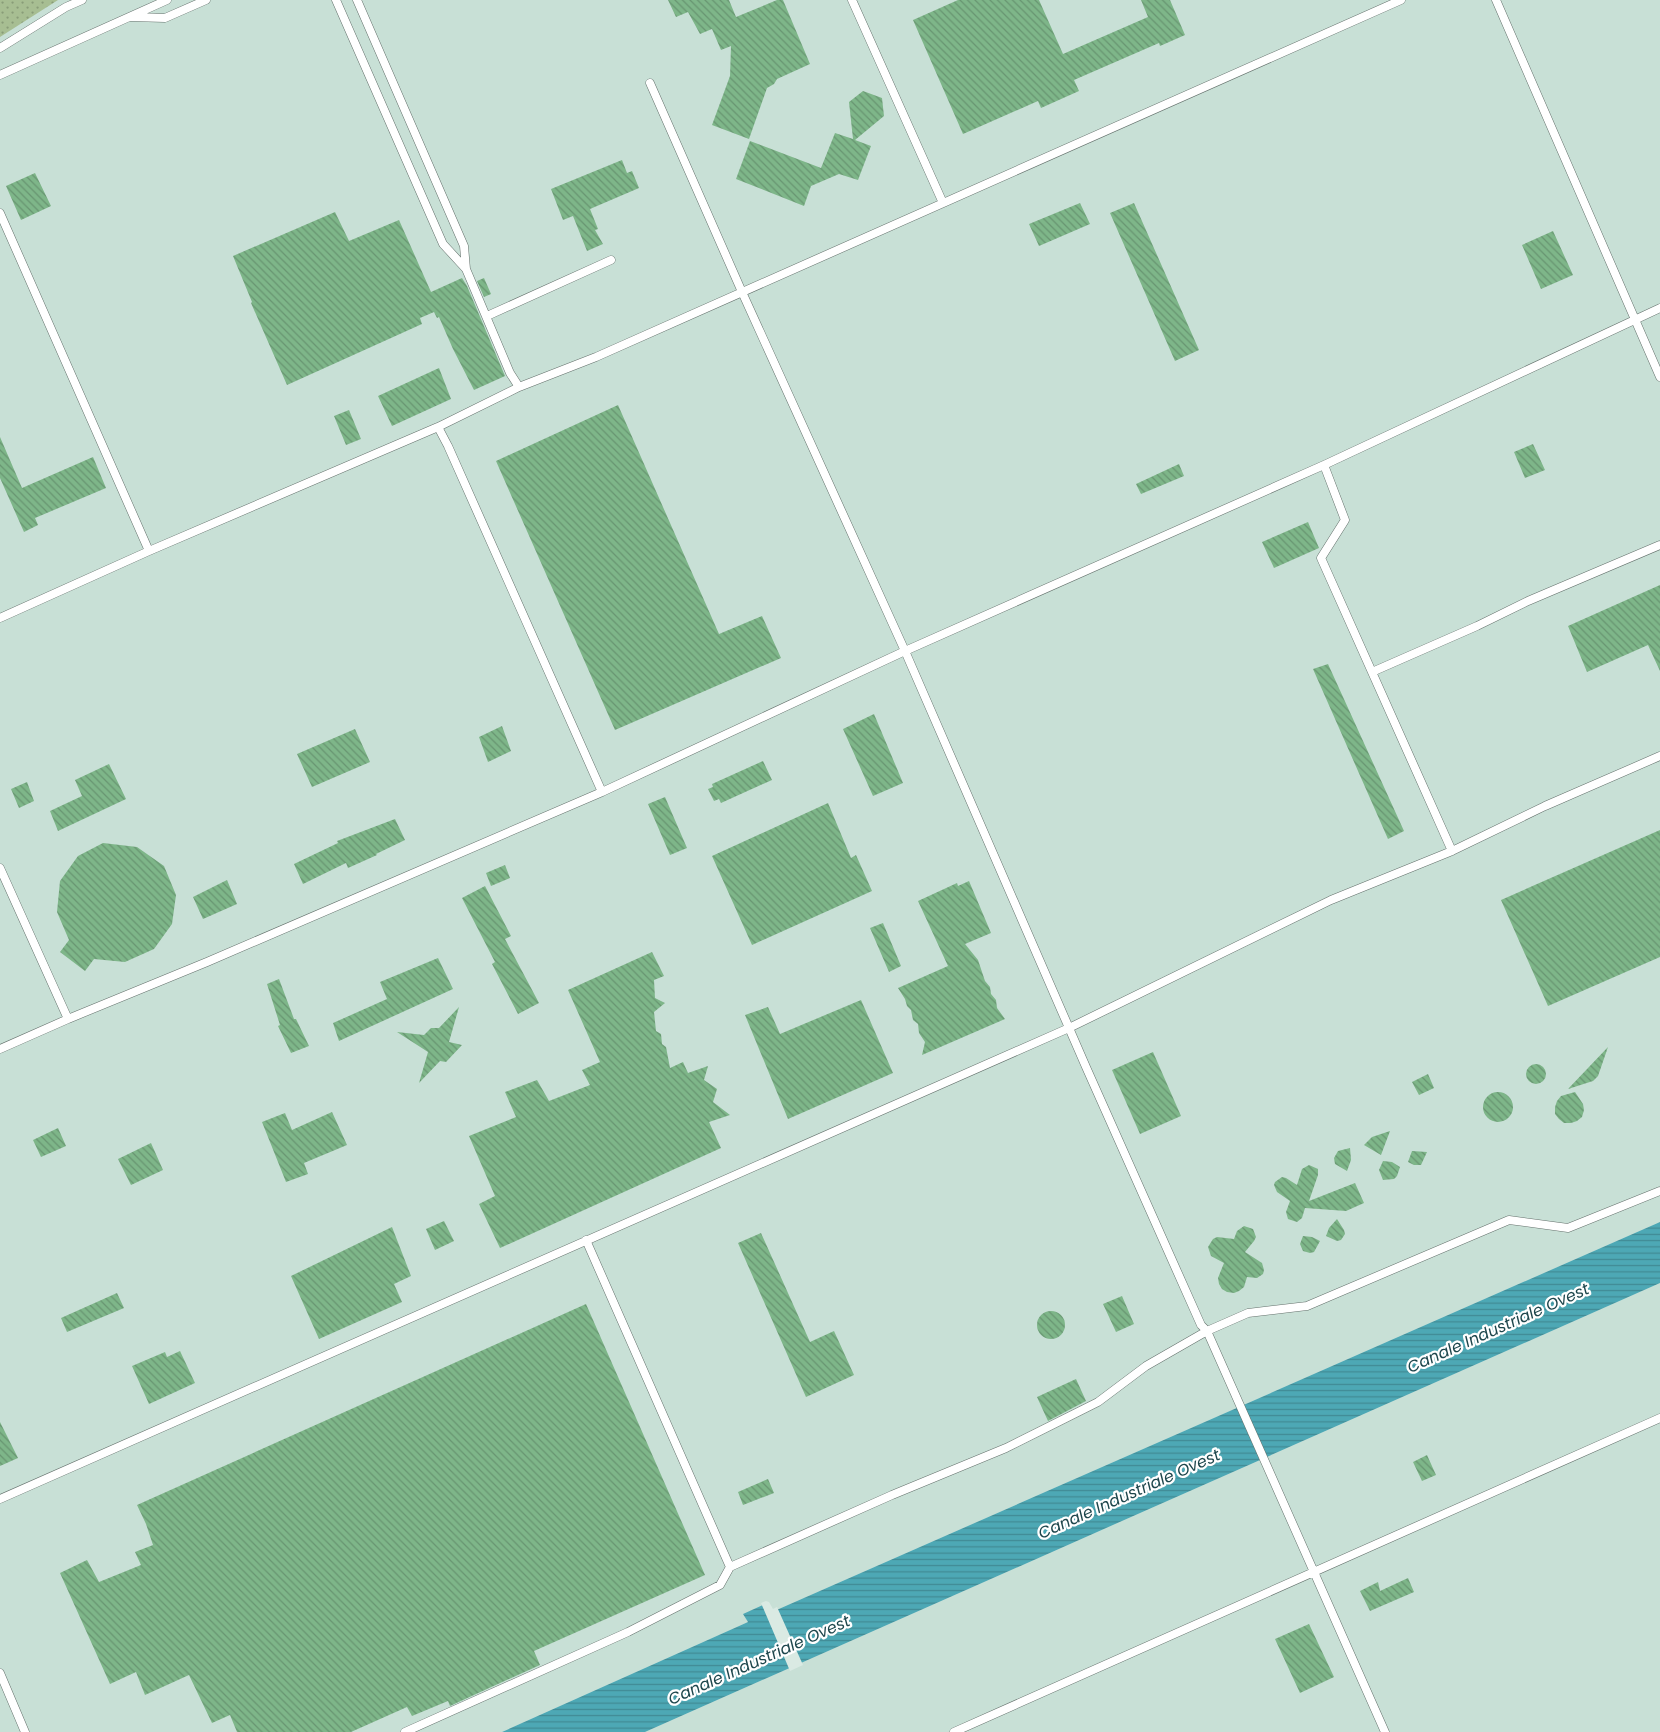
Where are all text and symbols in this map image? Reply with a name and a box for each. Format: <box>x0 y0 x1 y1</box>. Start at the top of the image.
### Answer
water label: Canale Industriale Ovest <box>1403 1277 1594 1379</box>
water label: Canale Industriale Ovest <box>1034 1443 1225 1545</box>
water label: Canale Industriale Ovest <box>664 1609 855 1711</box>

